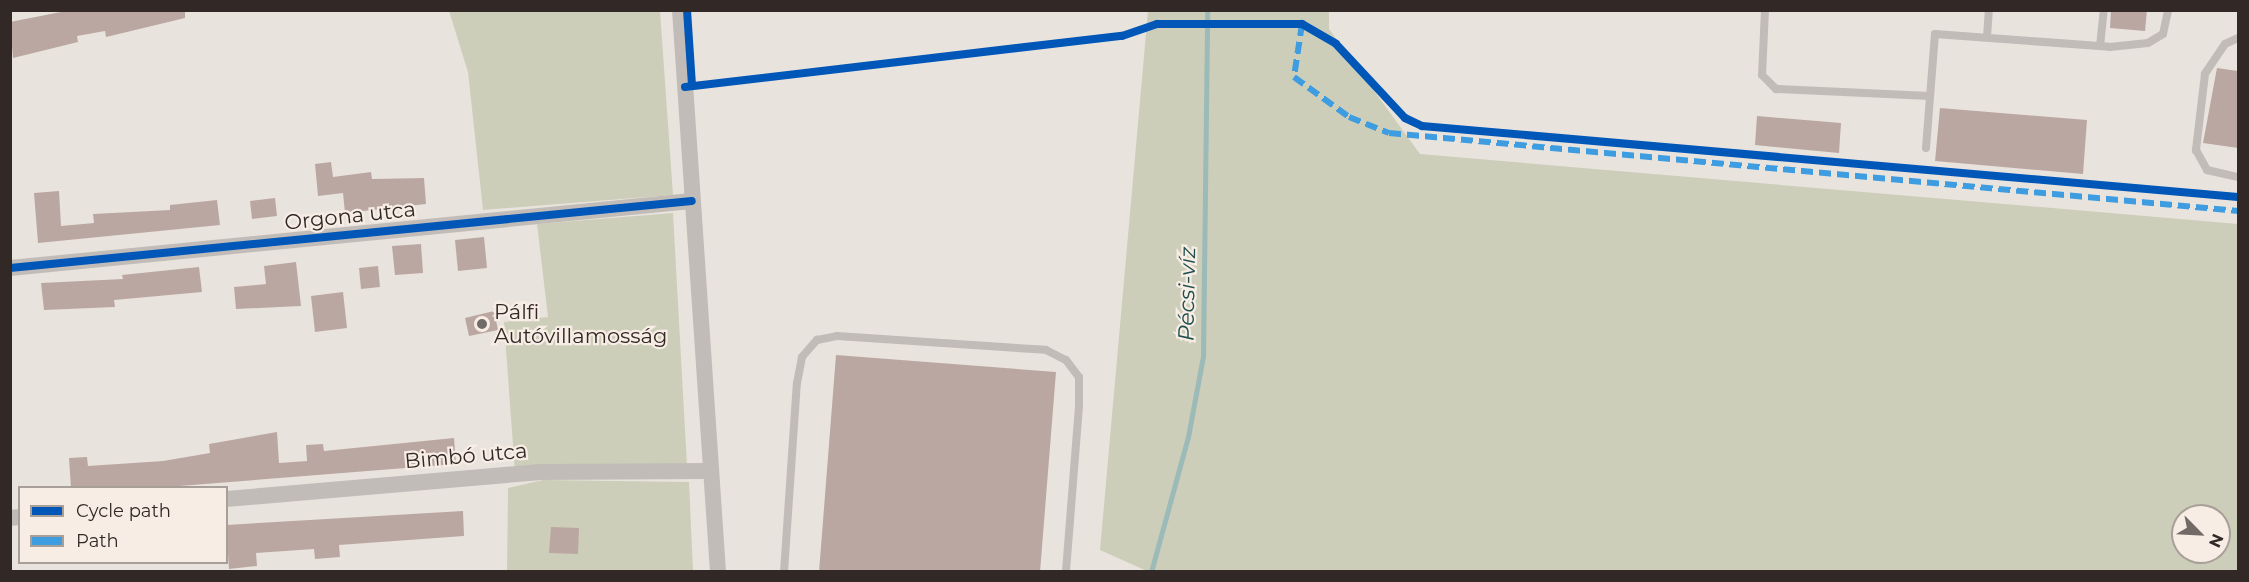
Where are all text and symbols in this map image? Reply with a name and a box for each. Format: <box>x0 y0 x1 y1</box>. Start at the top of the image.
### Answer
street label: Orgona utca <box>283 197 417 235</box>
water label: Pécsi-víz <box>1173 247 1201 341</box>
place label: Pálfi Autóvillamosság <box>494 299 667 349</box>
marker: Pálfi Autóvillamosság <box>475 317 489 331</box>
street label: Bimbó utca <box>404 438 528 474</box>
legend <box>18 486 228 564</box>
text: Cycle path <box>76 500 171 522</box>
north arrow <box>2171 504 2231 564</box>
text: Path <box>76 530 119 552</box>
text: N <box>2205 531 2227 550</box>

